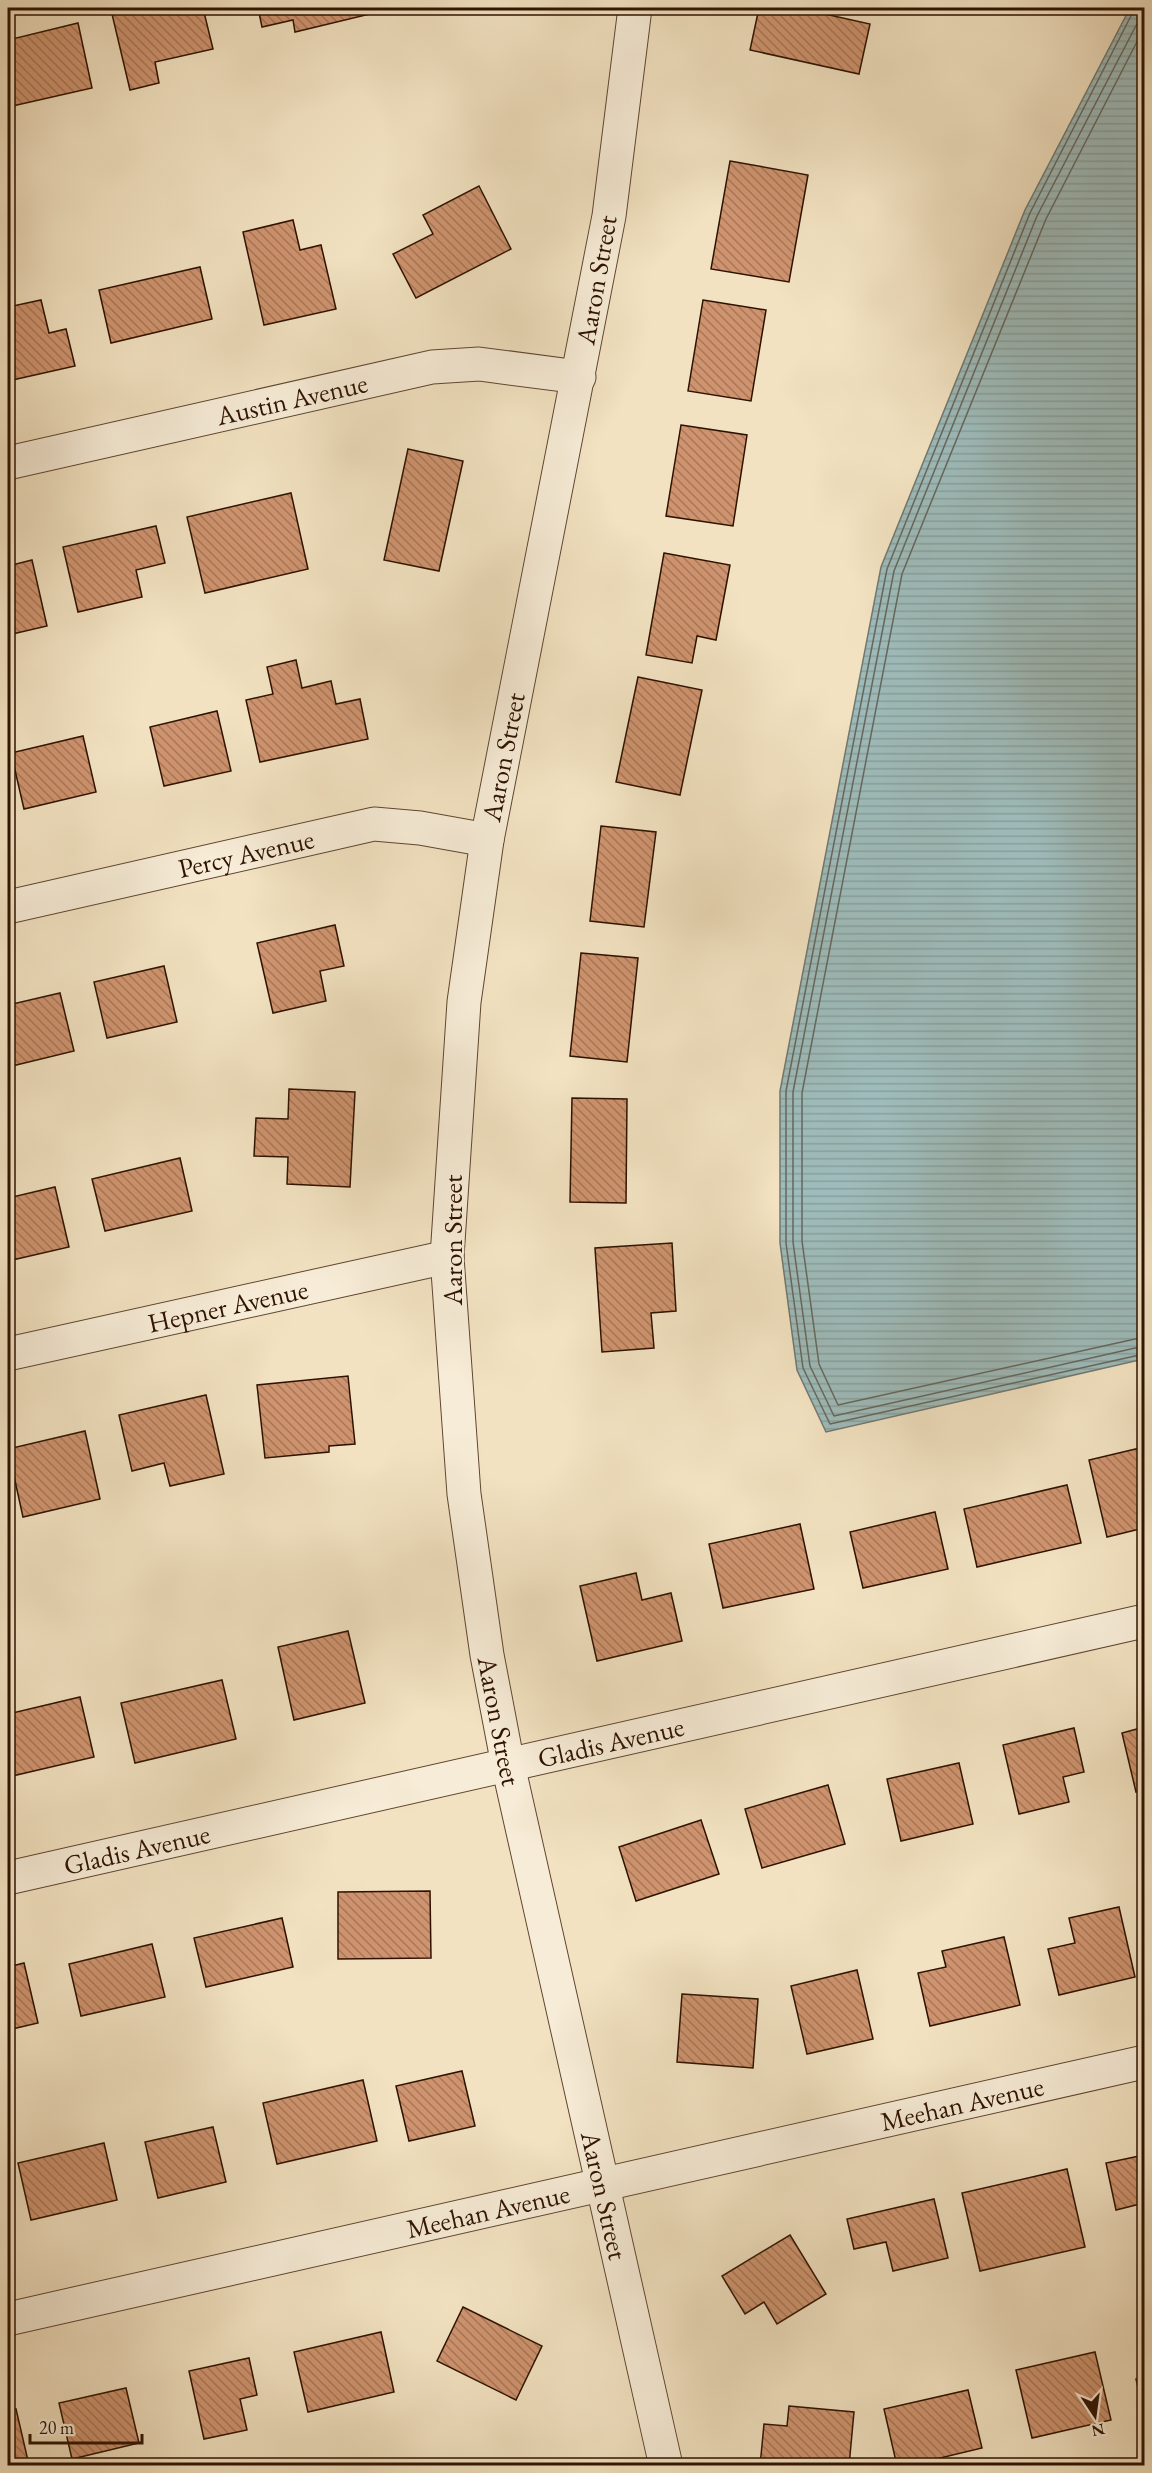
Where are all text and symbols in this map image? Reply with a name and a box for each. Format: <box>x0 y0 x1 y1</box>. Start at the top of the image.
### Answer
street label: Aaron Street <box>567 212 625 348</box>
street label: Austin Avenue <box>212 365 371 433</box>
street label: Aaron Street <box>473 689 533 826</box>
street label: Percy Avenue <box>175 821 317 885</box>
street label: Aaron Street <box>435 1174 470 1306</box>
street label: Hepner Avenue <box>144 1271 311 1340</box>
street label: Aaron Street <box>470 1652 530 1789</box>
street label: Gladis Avenue <box>534 1708 687 1775</box>
street label: Gladis Avenue <box>60 1815 213 1882</box>
street label: Meehan Avenue <box>877 2068 1047 2139</box>
street label: Aaron Street <box>573 2127 637 2264</box>
street label: Meehan Avenue <box>403 2175 573 2246</box>
north arrow <box>1065 2386 1125 2446</box>
scale bar <box>30 2407 142 2445</box>
text: 20 m <box>39 2416 74 2439</box>
text: N <box>1090 2418 1107 2442</box>

